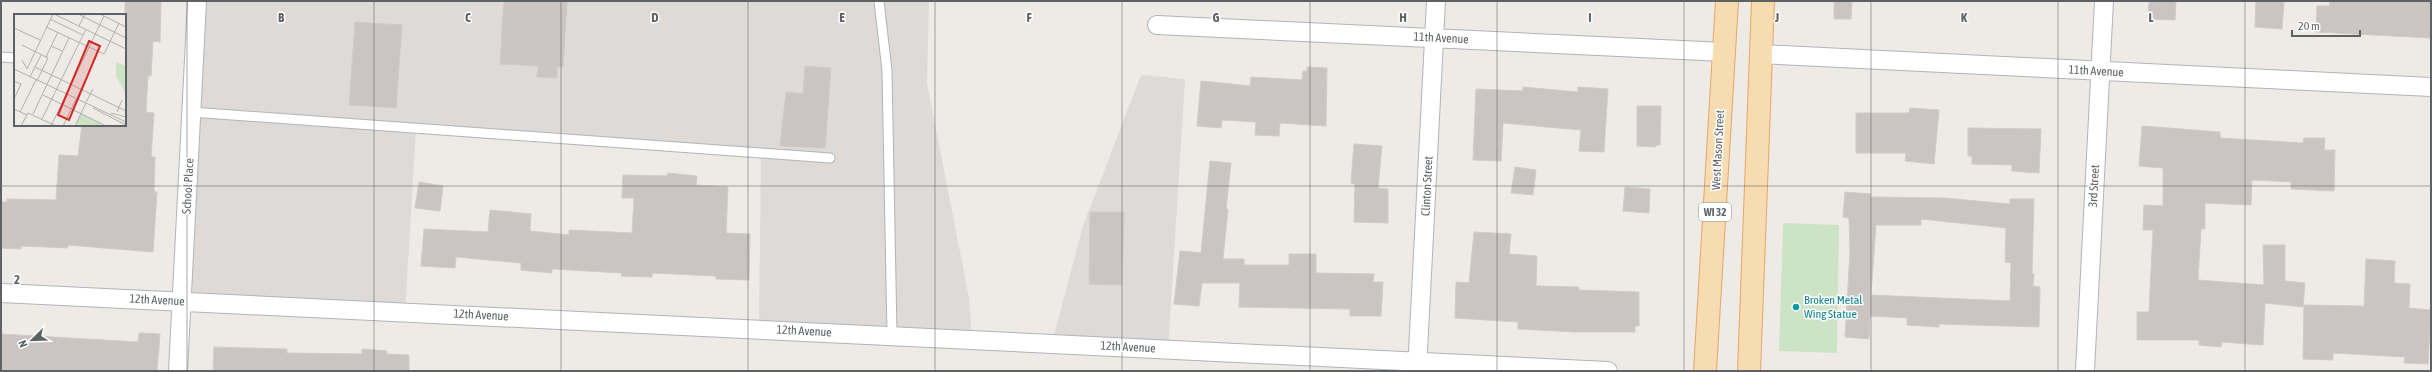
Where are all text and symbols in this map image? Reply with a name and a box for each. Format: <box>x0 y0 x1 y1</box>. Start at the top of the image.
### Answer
text: B <box>278 10 285 25</box>
text: C <box>465 10 471 25</box>
text: D <box>651 10 659 25</box>
text: E <box>839 10 845 25</box>
text: F <box>1026 10 1032 25</box>
text: G <box>1213 10 1220 25</box>
text: H <box>1399 10 1407 25</box>
text: I <box>1588 10 1592 25</box>
text: J <box>1774 10 1779 25</box>
text: K <box>1961 10 1968 25</box>
text: L <box>2148 10 2154 25</box>
scale bar <box>2292 12 2360 38</box>
inset map <box>14 14 126 126</box>
text: 20 m <box>2298 19 2320 33</box>
street label: 11th Avenue <box>1413 30 1469 46</box>
street label: 11th Avenue <box>2068 63 2124 79</box>
street label: West Mason Street <box>1709 109 1727 191</box>
street label: Clinton Street <box>1418 155 1436 216</box>
street label: School Place <box>180 158 196 214</box>
street label: 3rd Street <box>2086 164 2102 208</box>
road number: WI 32 <box>1699 203 1731 221</box>
text: 2 <box>14 272 20 287</box>
street label: 12th Avenue <box>129 292 185 308</box>
place label: Broken Metal Wing Statue <box>1804 293 1863 321</box>
marker: Broken Metal Wing Statue <box>1791 302 1801 312</box>
street label: 12th Avenue <box>453 307 509 323</box>
north arrow <box>12 320 52 360</box>
street label: 12th Avenue <box>776 323 832 339</box>
text: N <box>16 339 30 349</box>
street label: 12th Avenue <box>1100 339 1156 355</box>

